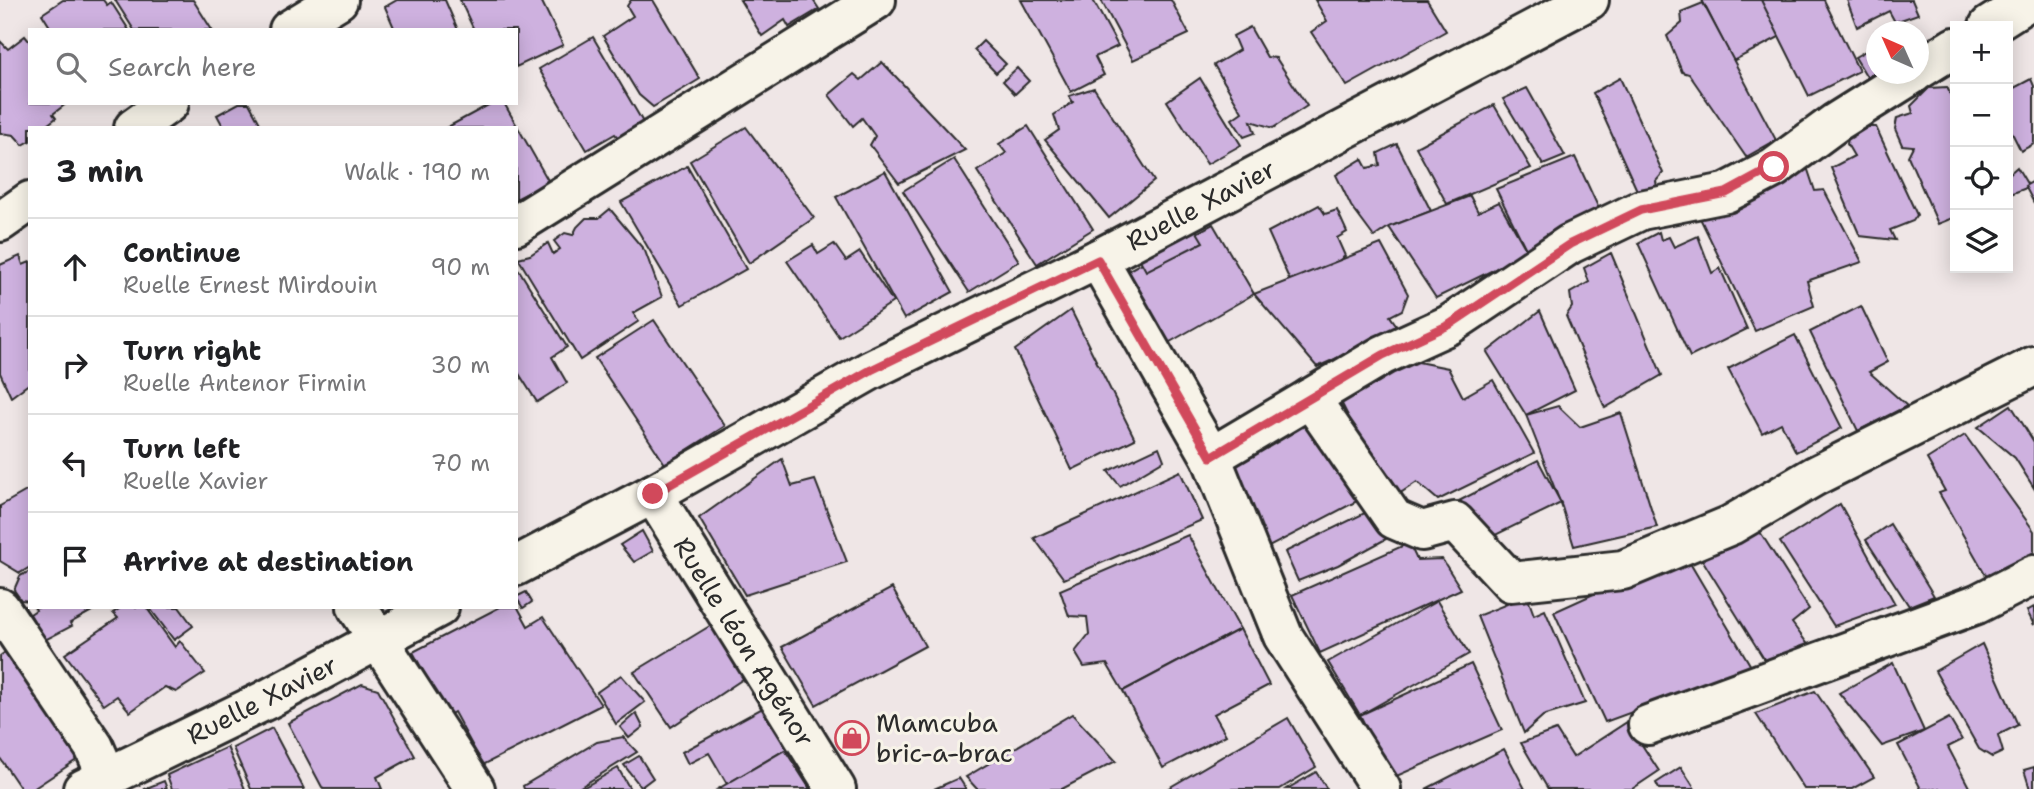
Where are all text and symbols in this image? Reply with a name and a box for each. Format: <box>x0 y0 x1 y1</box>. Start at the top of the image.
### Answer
north arrow <box>1866 21 1929 84</box>
map controls <box>1950 21 2013 273</box>
button: + <box>1950 21 2013 84</box>
search box <box>28 28 518 105</box>
icon: search <box>52 48 90 86</box>
text: Search here <box>108 49 257 84</box>
button: − <box>1950 84 2013 147</box>
button: locate <box>1950 147 2013 210</box>
text: 3 min <box>56 151 143 192</box>
street label: Ruelle Xavier <box>1120 151 1282 259</box>
route start <box>1758 151 1789 182</box>
text: Walk · 190 m <box>344 157 490 187</box>
button: layers <box>1950 210 2013 273</box>
text: Continue <box>123 235 241 270</box>
icon: ahead <box>56 248 94 286</box>
text: 90 m <box>430 252 490 282</box>
text: Ruelle Ernest Mirdouin <box>123 270 378 300</box>
text: Turn right <box>123 333 261 368</box>
icon: right <box>56 346 94 384</box>
text: 30 m <box>431 350 490 380</box>
text: Ruelle Antenor Firmin <box>123 368 367 398</box>
text: Turn left <box>123 431 240 466</box>
icon: left <box>56 444 94 482</box>
text: 70 m <box>431 448 490 478</box>
text: Ruelle Xavier <box>123 466 268 496</box>
route end <box>637 478 668 509</box>
street label: Ruelle léon Agénor <box>666 530 823 753</box>
icon: arrive <box>56 542 94 580</box>
text: Arrive at destination <box>123 544 413 579</box>
street label: Ruelle Xavier <box>181 647 343 752</box>
place label: Mamcuba bric-a-brac <box>876 705 1013 770</box>
shop icon: Mamcuba bric-a-brac <box>833 719 871 757</box>

